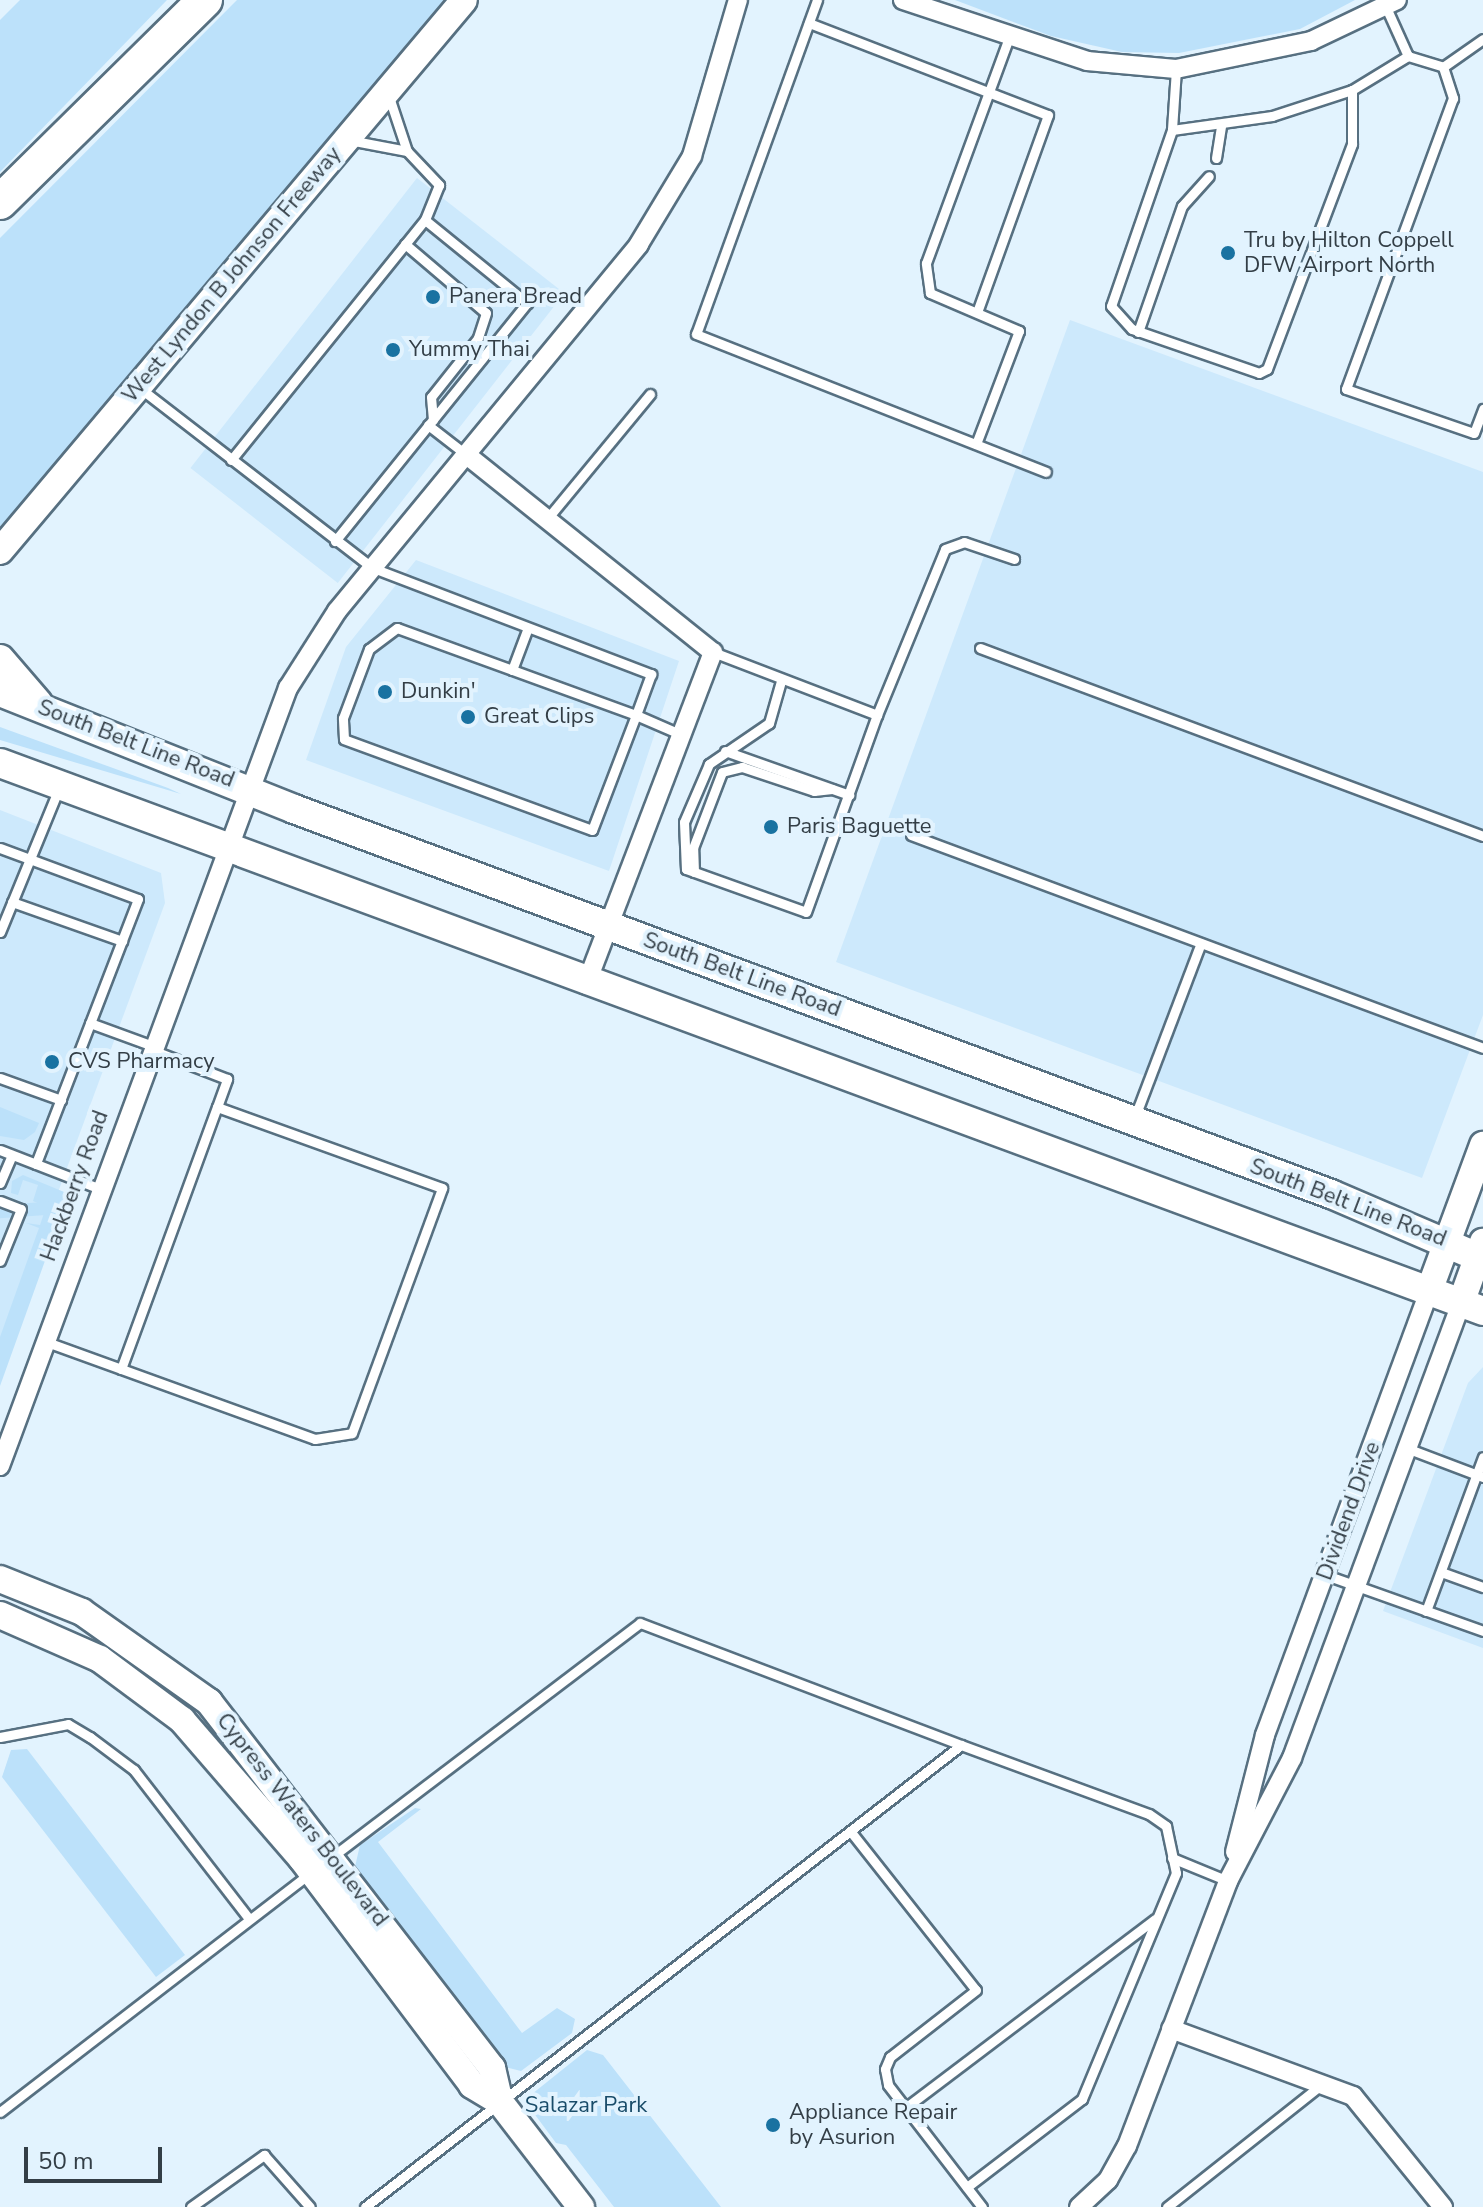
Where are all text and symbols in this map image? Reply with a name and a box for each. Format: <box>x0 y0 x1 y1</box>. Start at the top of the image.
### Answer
street label: West Lyndon B Johnson Freeway <box>117 142 347 408</box>
place label: Tru by Hilton Coppell DFW Airport North <box>1244 227 1454 278</box>
marker: Tru by Hilton Coppell DFW Airport North <box>1219 244 1237 262</box>
place label: Panera Bread <box>449 284 582 310</box>
marker: Panera Bread <box>424 288 442 306</box>
place label: Yummy Thai <box>409 337 530 363</box>
marker: Yummy Thai <box>384 341 402 359</box>
place label: Dunkin' <box>401 679 476 705</box>
marker: Dunkin' <box>376 683 394 701</box>
street label: South Belt Line Road <box>34 694 238 794</box>
place label: Great Clips <box>484 704 594 730</box>
marker: Great Clips <box>459 708 477 726</box>
place label: Paris Baguette <box>787 814 931 840</box>
marker: Paris Baguette <box>762 818 780 836</box>
street label: South Belt Line Road <box>640 927 844 1023</box>
place label: CVS Pharmacy <box>68 1049 215 1075</box>
marker: CVS Pharmacy <box>43 1053 61 1071</box>
street label: Hackberry Road <box>35 1107 115 1265</box>
street label: South Belt Line Road <box>1246 1153 1450 1253</box>
street label: Dividend Drive <box>1312 1438 1386 1584</box>
street label: Cypress Waters Boulevard <box>211 1708 393 1932</box>
park label: Salazar Park <box>525 2093 647 2119</box>
place label: Appliance Repair by Asurion <box>789 2099 957 2150</box>
marker: Appliance Repair by Asurion <box>764 2116 782 2134</box>
scale bar <box>28 2131 166 2181</box>
text: 50 m <box>38 2145 94 2177</box>

